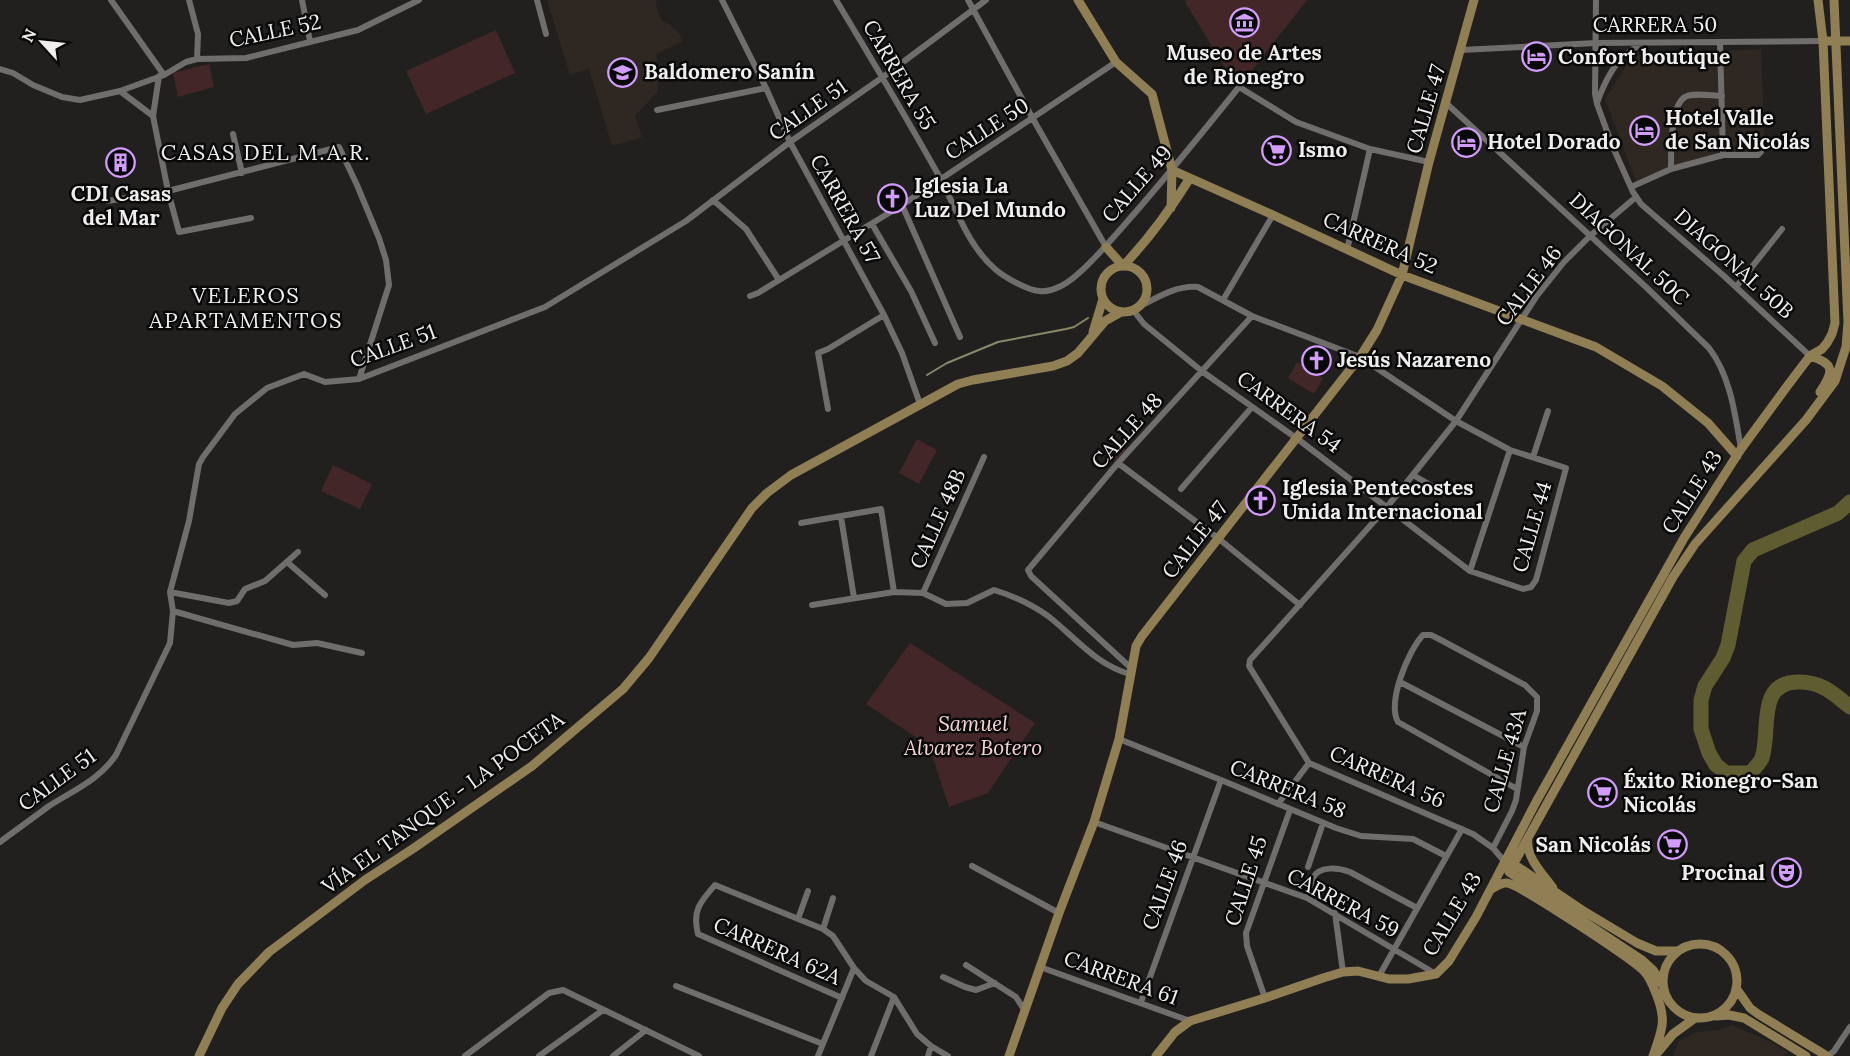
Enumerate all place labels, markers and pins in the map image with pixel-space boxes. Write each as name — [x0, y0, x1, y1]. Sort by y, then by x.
museum icon: Museo de Artes de Rionegro — [1228, 6, 1260, 38]
place label: Museo de Artes de Rionegro — [1166, 39, 1322, 90]
hotel icon: Confort boutique — [1521, 41, 1553, 73]
place label: Confort boutique — [1558, 43, 1730, 70]
school or university icon: Baldomero Sanín — [607, 56, 639, 88]
place label: Baldomero Sanín — [644, 58, 815, 85]
place label: Hotel Valle de San Nicolás — [1665, 104, 1810, 155]
hotel icon: Hotel Valle de San Nicolás — [1628, 114, 1660, 146]
hotel icon: Hotel Dorado — [1450, 126, 1482, 158]
place label: Hotel Dorado — [1487, 128, 1621, 155]
supermarket icon: Ismo — [1261, 134, 1293, 166]
place label: Ismo — [1298, 136, 1347, 163]
building icon: CDI Casas del Mar — [105, 147, 137, 179]
place label: Iglesia La Luz Del Mundo — [914, 172, 1066, 223]
place label: CDI Casas del Mar — [71, 180, 171, 231]
church icon: Iglesia La Luz Del Mundo — [877, 182, 909, 214]
church icon: Jesús Nazareno — [1300, 344, 1332, 376]
place label: Jesús Nazareno — [1337, 346, 1491, 373]
place label: Iglesia Pentecostes Unida Internacional — [1282, 474, 1483, 525]
church icon: Iglesia Pentecostes Unida Internacional — [1245, 484, 1277, 516]
place label: Éxito Rionegro-San Nicolás — [1623, 767, 1818, 818]
supermarket icon: Éxito Rionegro-San Nicolás — [1586, 777, 1618, 809]
supermarket icon: San Nicolás — [1656, 829, 1688, 861]
place label: San Nicolás — [1535, 831, 1651, 858]
theatre icon: Procinal — [1770, 857, 1802, 889]
place label: Procinal — [1681, 859, 1765, 886]

